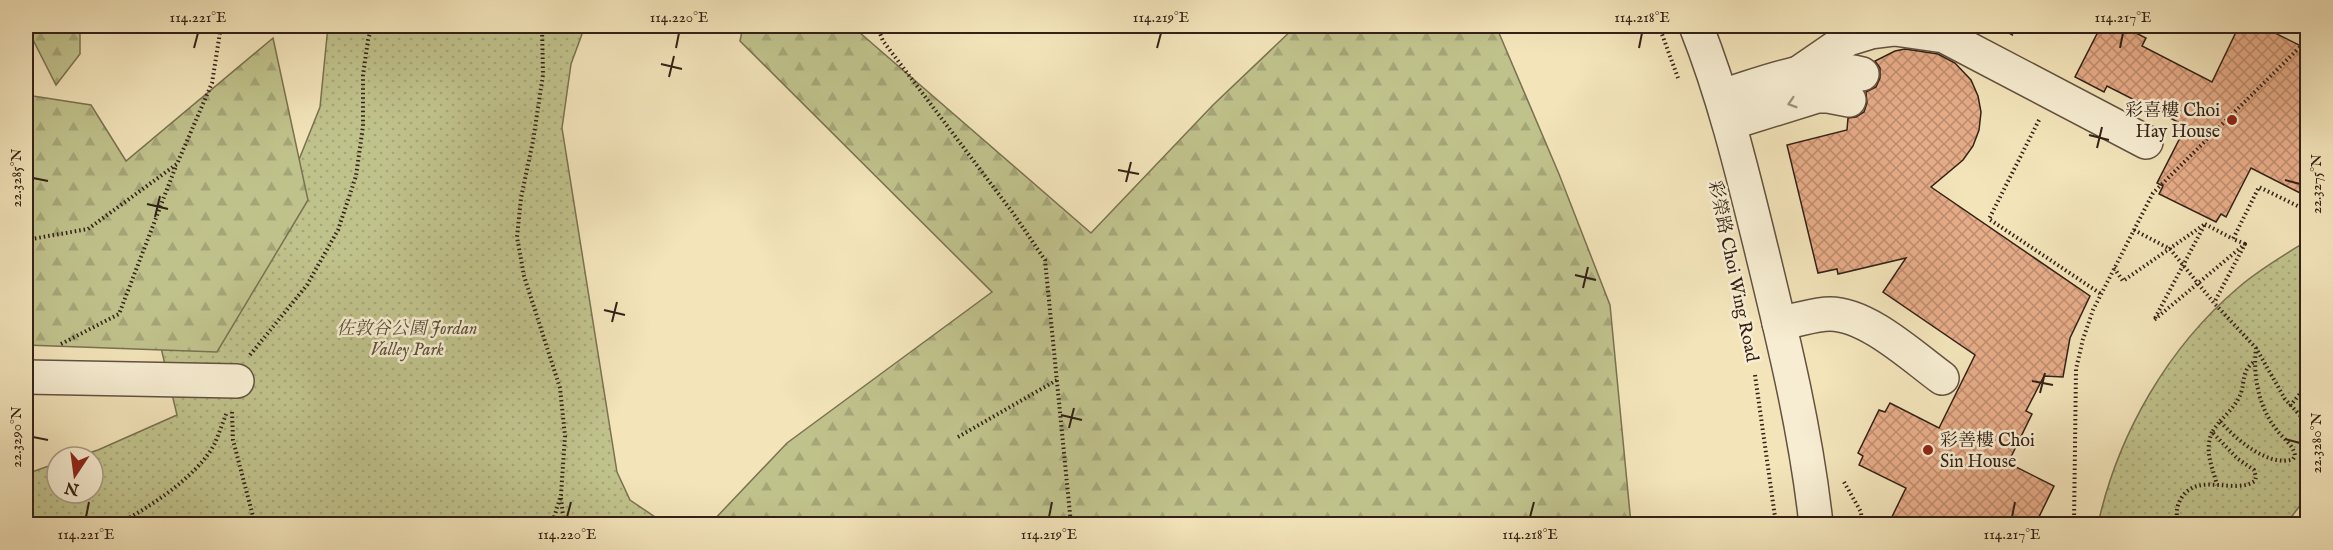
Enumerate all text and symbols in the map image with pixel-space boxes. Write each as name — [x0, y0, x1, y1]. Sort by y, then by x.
text: 114.221°E — [170, 8, 226, 27]
text: 114.220°E — [650, 8, 708, 27]
text: 114.219°E — [1133, 8, 1189, 27]
text: 114.218°E — [1614, 8, 1670, 27]
text: 114.217°E — [2095, 8, 2151, 27]
one-way arrow — [1787, 96, 1798, 108]
place label: 彩喜樓 Choi Hay House — [2125, 100, 2220, 144]
marker: 彩喜樓 Choi Hay House — [2225, 113, 2239, 127]
text: 22.3285°N — [7, 148, 26, 207]
text: 22.3275°N — [2307, 154, 2326, 214]
street label: 彩榮路 Choi Wing Road — [1702, 179, 1763, 364]
park label: 佐敦谷公園 Jordan Valley Park — [337, 318, 477, 362]
text: 22.3290°N — [7, 406, 26, 468]
text: 22.3280°N — [2307, 413, 2326, 473]
place label: 彩善樓 Choi Sin House — [1940, 430, 2035, 474]
marker: 彩善樓 Choi Sin House — [1921, 443, 1935, 457]
north arrow — [45, 445, 105, 505]
text: N — [63, 476, 82, 499]
text: 114.221°E — [58, 525, 114, 544]
text: 114.220°E — [538, 525, 596, 544]
text: 114.219°E — [1021, 525, 1077, 544]
text: 114.218°E — [1502, 525, 1558, 544]
text: 114.217°E — [1984, 525, 2040, 544]

